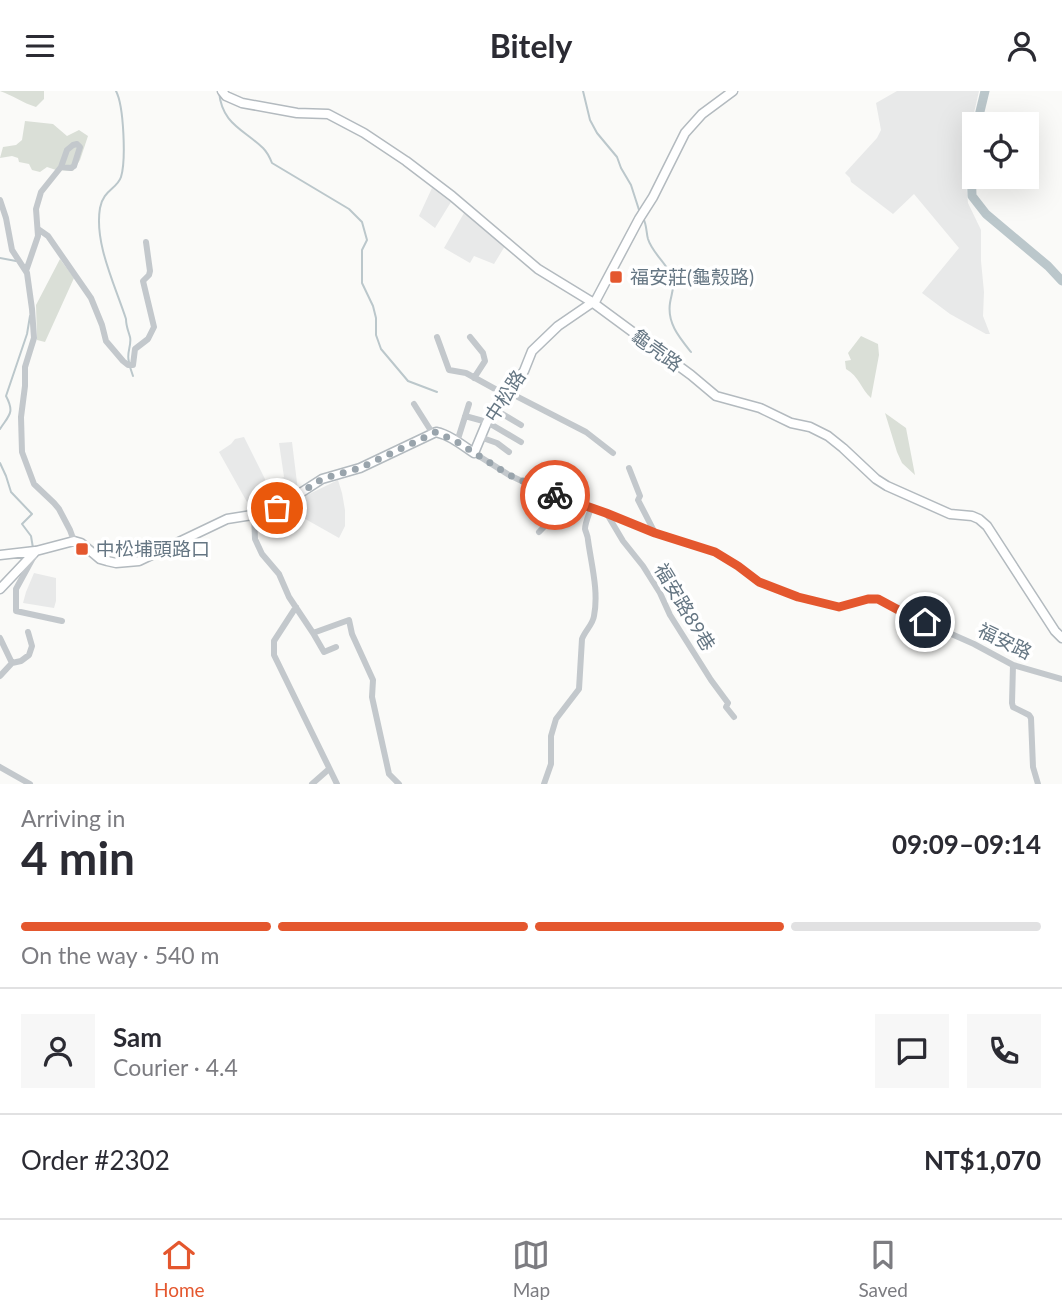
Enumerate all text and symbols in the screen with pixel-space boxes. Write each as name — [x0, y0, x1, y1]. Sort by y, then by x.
text: Bitely — [490, 26, 572, 65]
icon: menu — [21, 27, 59, 65]
icon: person — [1003, 27, 1041, 65]
map controls — [962, 112, 1039, 189]
button: locate — [962, 112, 1039, 189]
place label: 福安莊(龜殼路) — [630, 265, 754, 288]
marker: 福安莊(龜殼路) — [608, 269, 624, 285]
street label: 龜壳路 — [627, 324, 687, 376]
street label: 中松路 — [479, 366, 530, 426]
courier — [520, 460, 590, 530]
icon: bike — [536, 476, 574, 514]
pin — [247, 478, 307, 538]
icon: bag — [258, 489, 296, 527]
place label: 中松埔頭路口 — [96, 537, 210, 560]
marker: 中松埔頭路口 — [74, 541, 90, 557]
street label: 福安路89巷 — [650, 559, 721, 655]
pin — [895, 592, 955, 652]
icon: home — [906, 603, 944, 641]
street label: 福安路 — [975, 618, 1036, 663]
text: Arriving in — [21, 804, 125, 832]
text: 09:09–09:14 — [892, 828, 1041, 860]
text: 4 min — [21, 830, 135, 885]
text: On the way · 540 m — [21, 941, 220, 969]
button: person — [21, 1014, 95, 1088]
button: chat — [875, 1014, 949, 1088]
button: phone — [967, 1014, 1041, 1088]
text: Sam — [113, 1021, 162, 1053]
text: Courier · 4.4 — [113, 1053, 238, 1081]
text: Order #2302 — [21, 1144, 170, 1176]
text: NT$1,070 — [924, 1144, 1041, 1176]
tab: Home — [154, 1236, 205, 1301]
tab: Map — [512, 1236, 550, 1301]
tab: Saved — [858, 1236, 908, 1301]

